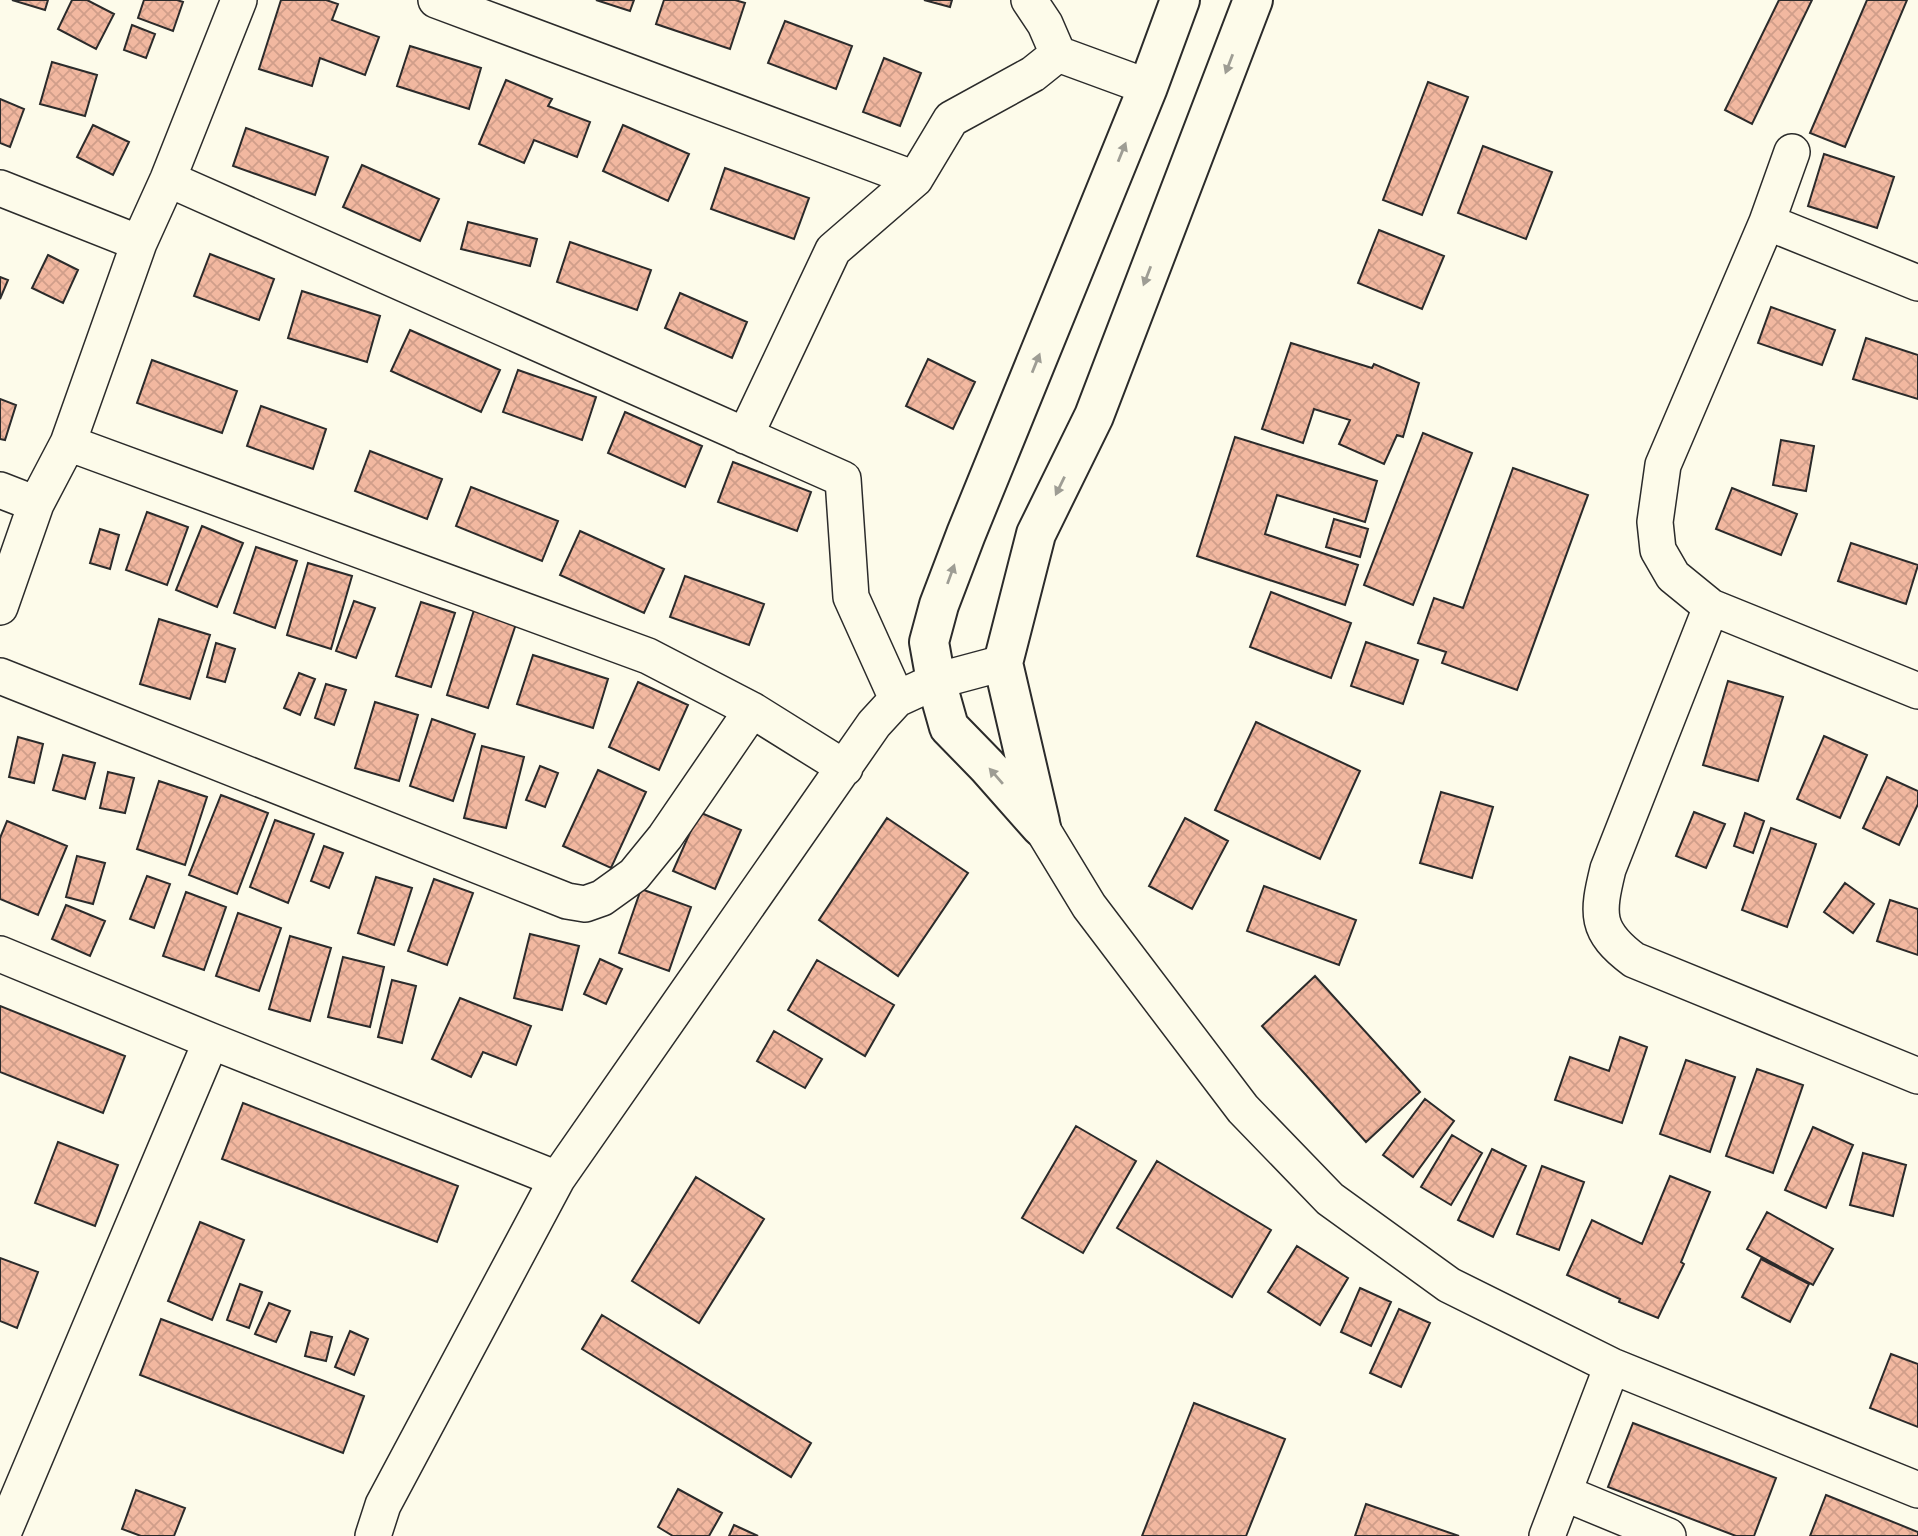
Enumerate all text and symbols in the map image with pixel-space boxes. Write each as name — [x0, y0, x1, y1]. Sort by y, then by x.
one-way arrow — [1223, 53, 1234, 74]
one-way arrow — [1116, 141, 1127, 162]
one-way arrow — [1142, 266, 1153, 287]
one-way arrow — [1030, 352, 1041, 373]
one-way arrow — [1054, 476, 1065, 496]
one-way arrow — [946, 563, 957, 584]
one-way arrow — [988, 767, 1004, 785]

